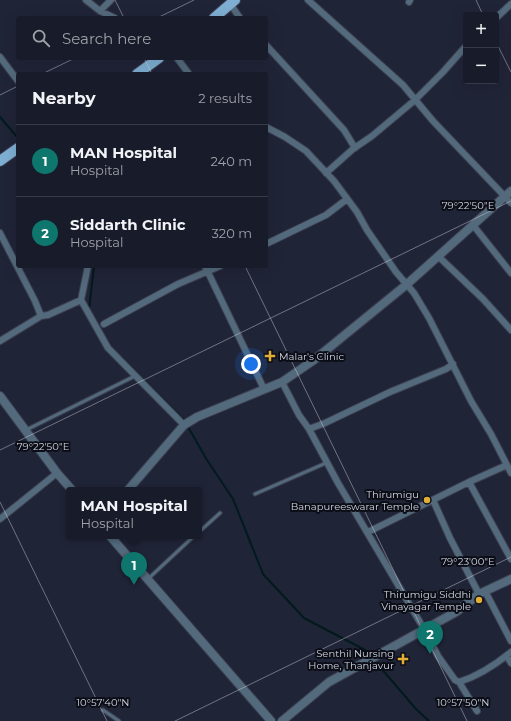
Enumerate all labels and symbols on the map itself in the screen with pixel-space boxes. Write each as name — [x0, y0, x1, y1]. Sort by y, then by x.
text: 79°22'50"E — [442, 199, 495, 212]
marker: Malar's Clinic — [264, 350, 276, 362]
place label: Malar's Clinic — [279, 350, 344, 363]
your location — [241, 354, 261, 374]
text: 79°22'50"E — [17, 440, 70, 453]
place label: Thirumigu Banapureeswarar Temple — [291, 488, 419, 513]
marker: Thirumigu Banapureeswarar Temple — [422, 495, 432, 505]
pin: 1 — [121, 552, 147, 585]
text: 79°23'00"E — [441, 555, 495, 568]
place label: Thirumigu Siddhi Vinayagar Temple — [381, 588, 471, 613]
marker: Thirumigu Siddhi Vinayagar Temple — [474, 595, 484, 605]
pin: 2 — [417, 621, 443, 654]
place label: Senthil Nursing Home, Thanjavur — [308, 647, 394, 672]
marker: Senthil Nursing Home, Thanjavur — [397, 653, 409, 665]
text: 10°57'40"N — [76, 696, 130, 709]
text: 10°57'50"N — [437, 696, 489, 709]

